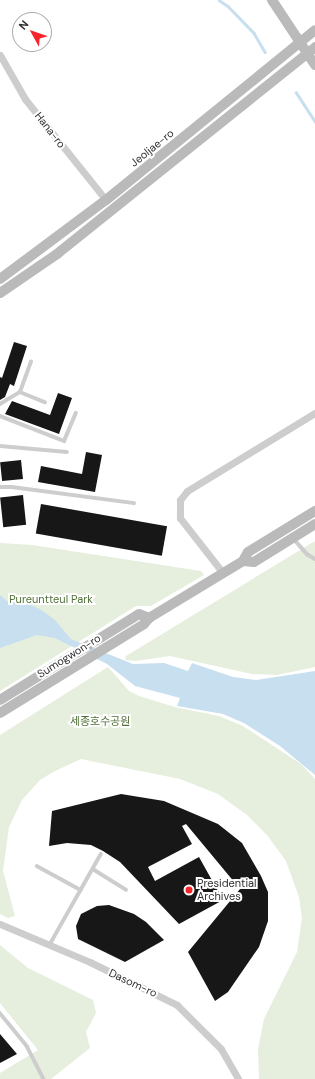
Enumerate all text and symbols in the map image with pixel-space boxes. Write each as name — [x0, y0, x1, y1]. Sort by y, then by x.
north arrow — [12, 12, 52, 52]
text: N — [16, 17, 32, 33]
street label: Hana-ro — [32, 109, 68, 151]
street label: Jeoljae-ro — [128, 127, 176, 169]
park label: Pureuntteul Park — [9, 592, 93, 606]
street label: Sumogwon-ro — [35, 631, 103, 681]
park label: 세종호수공원 — [70, 714, 130, 728]
place label: Presidential Archives — [197, 877, 256, 903]
marker: Presidential Archives — [184, 885, 194, 895]
street label: Dasom-ro — [107, 966, 159, 1000]

